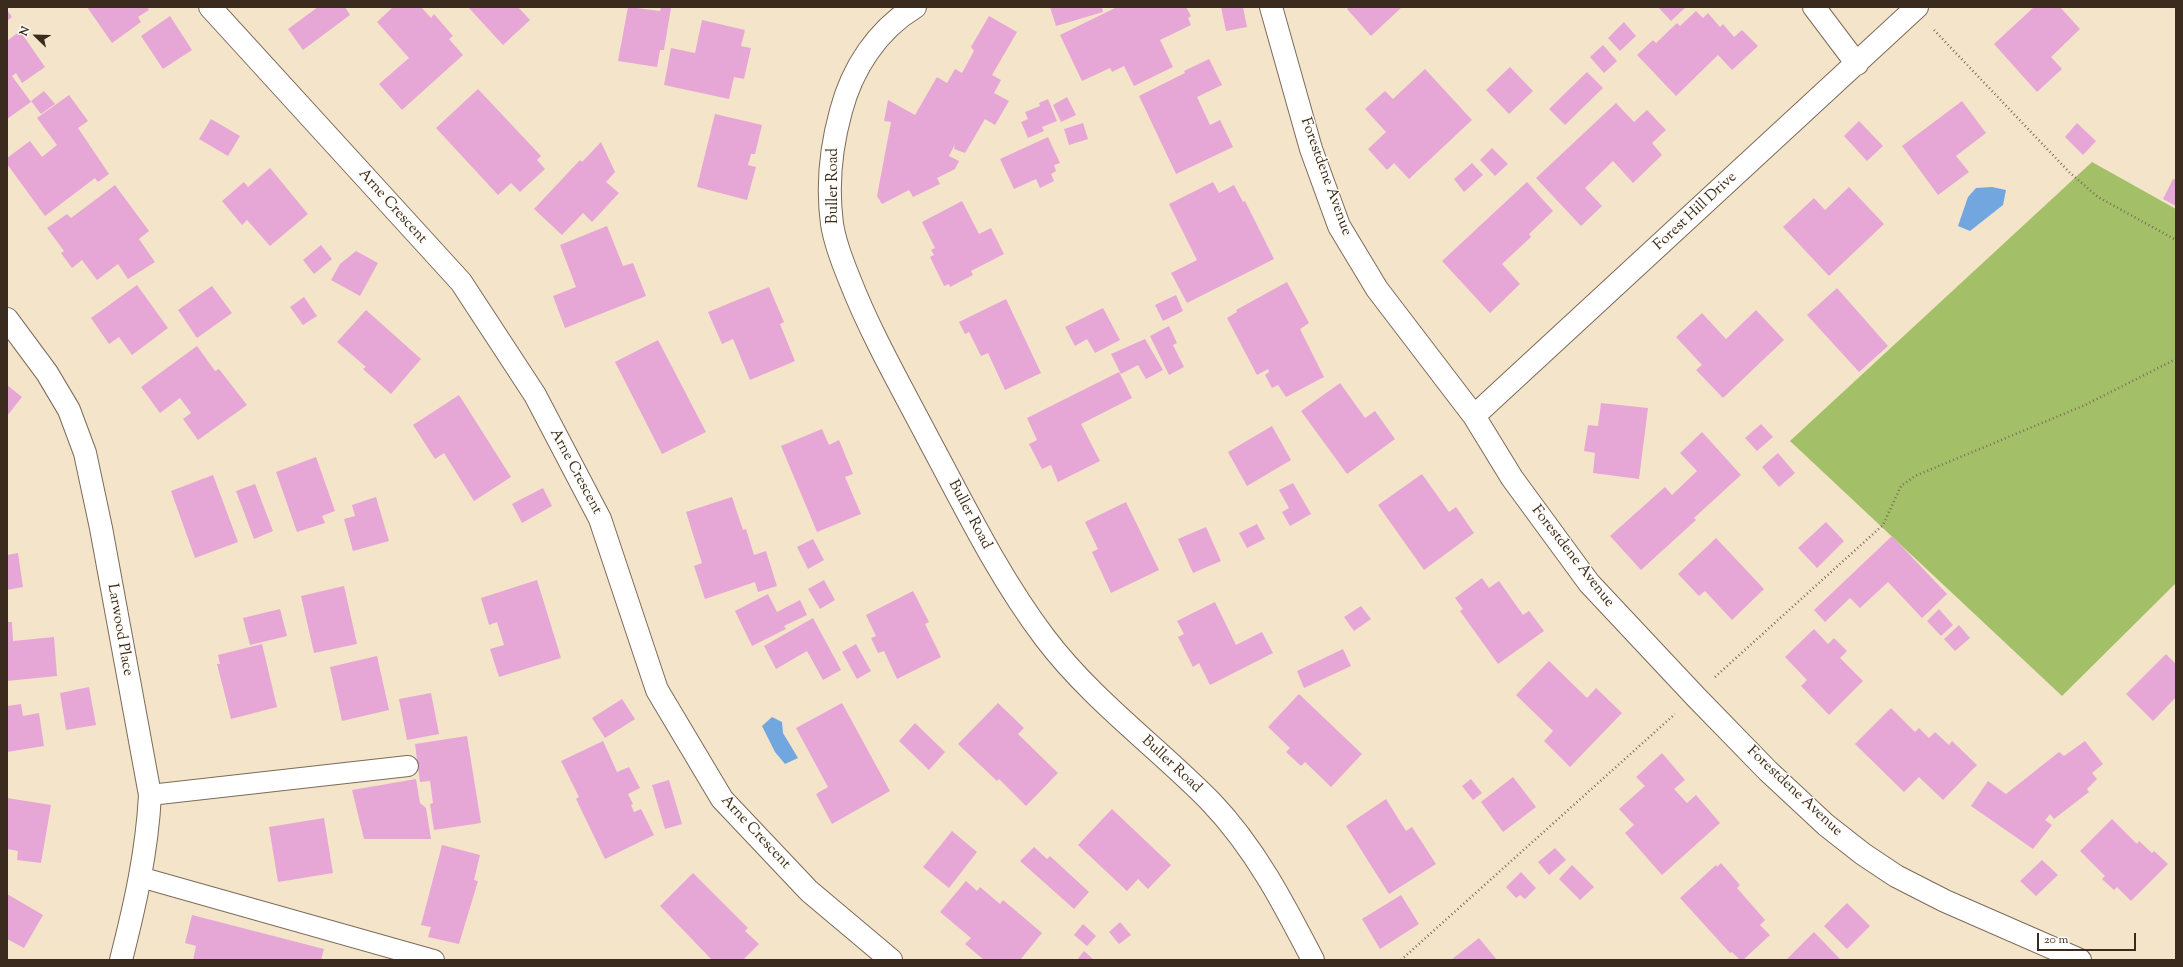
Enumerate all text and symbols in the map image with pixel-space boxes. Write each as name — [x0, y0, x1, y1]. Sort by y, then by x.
north arrow — [16, 16, 56, 56]
text: N — [16, 24, 34, 38]
street label: Forestdene Avenue — [1295, 116, 1355, 238]
street label: Buller Road — [825, 148, 843, 224]
street label: Arne Crescent — [354, 166, 430, 248]
street label: Forest Hill Drive — [1651, 169, 1741, 255]
street label: Arne Crescent — [545, 426, 605, 518]
street label: Buller Road — [943, 477, 995, 553]
street label: Forestdene Avenue — [1527, 502, 1617, 612]
street label: Larwood Place — [102, 582, 136, 678]
street label: Buller Road — [1137, 733, 1205, 797]
street label: Forestdene Avenue — [1742, 743, 1846, 841]
street label: Arne Crescent — [716, 792, 794, 874]
scale bar — [2039, 925, 2138, 951]
text: 20 m — [2044, 931, 2068, 949]

